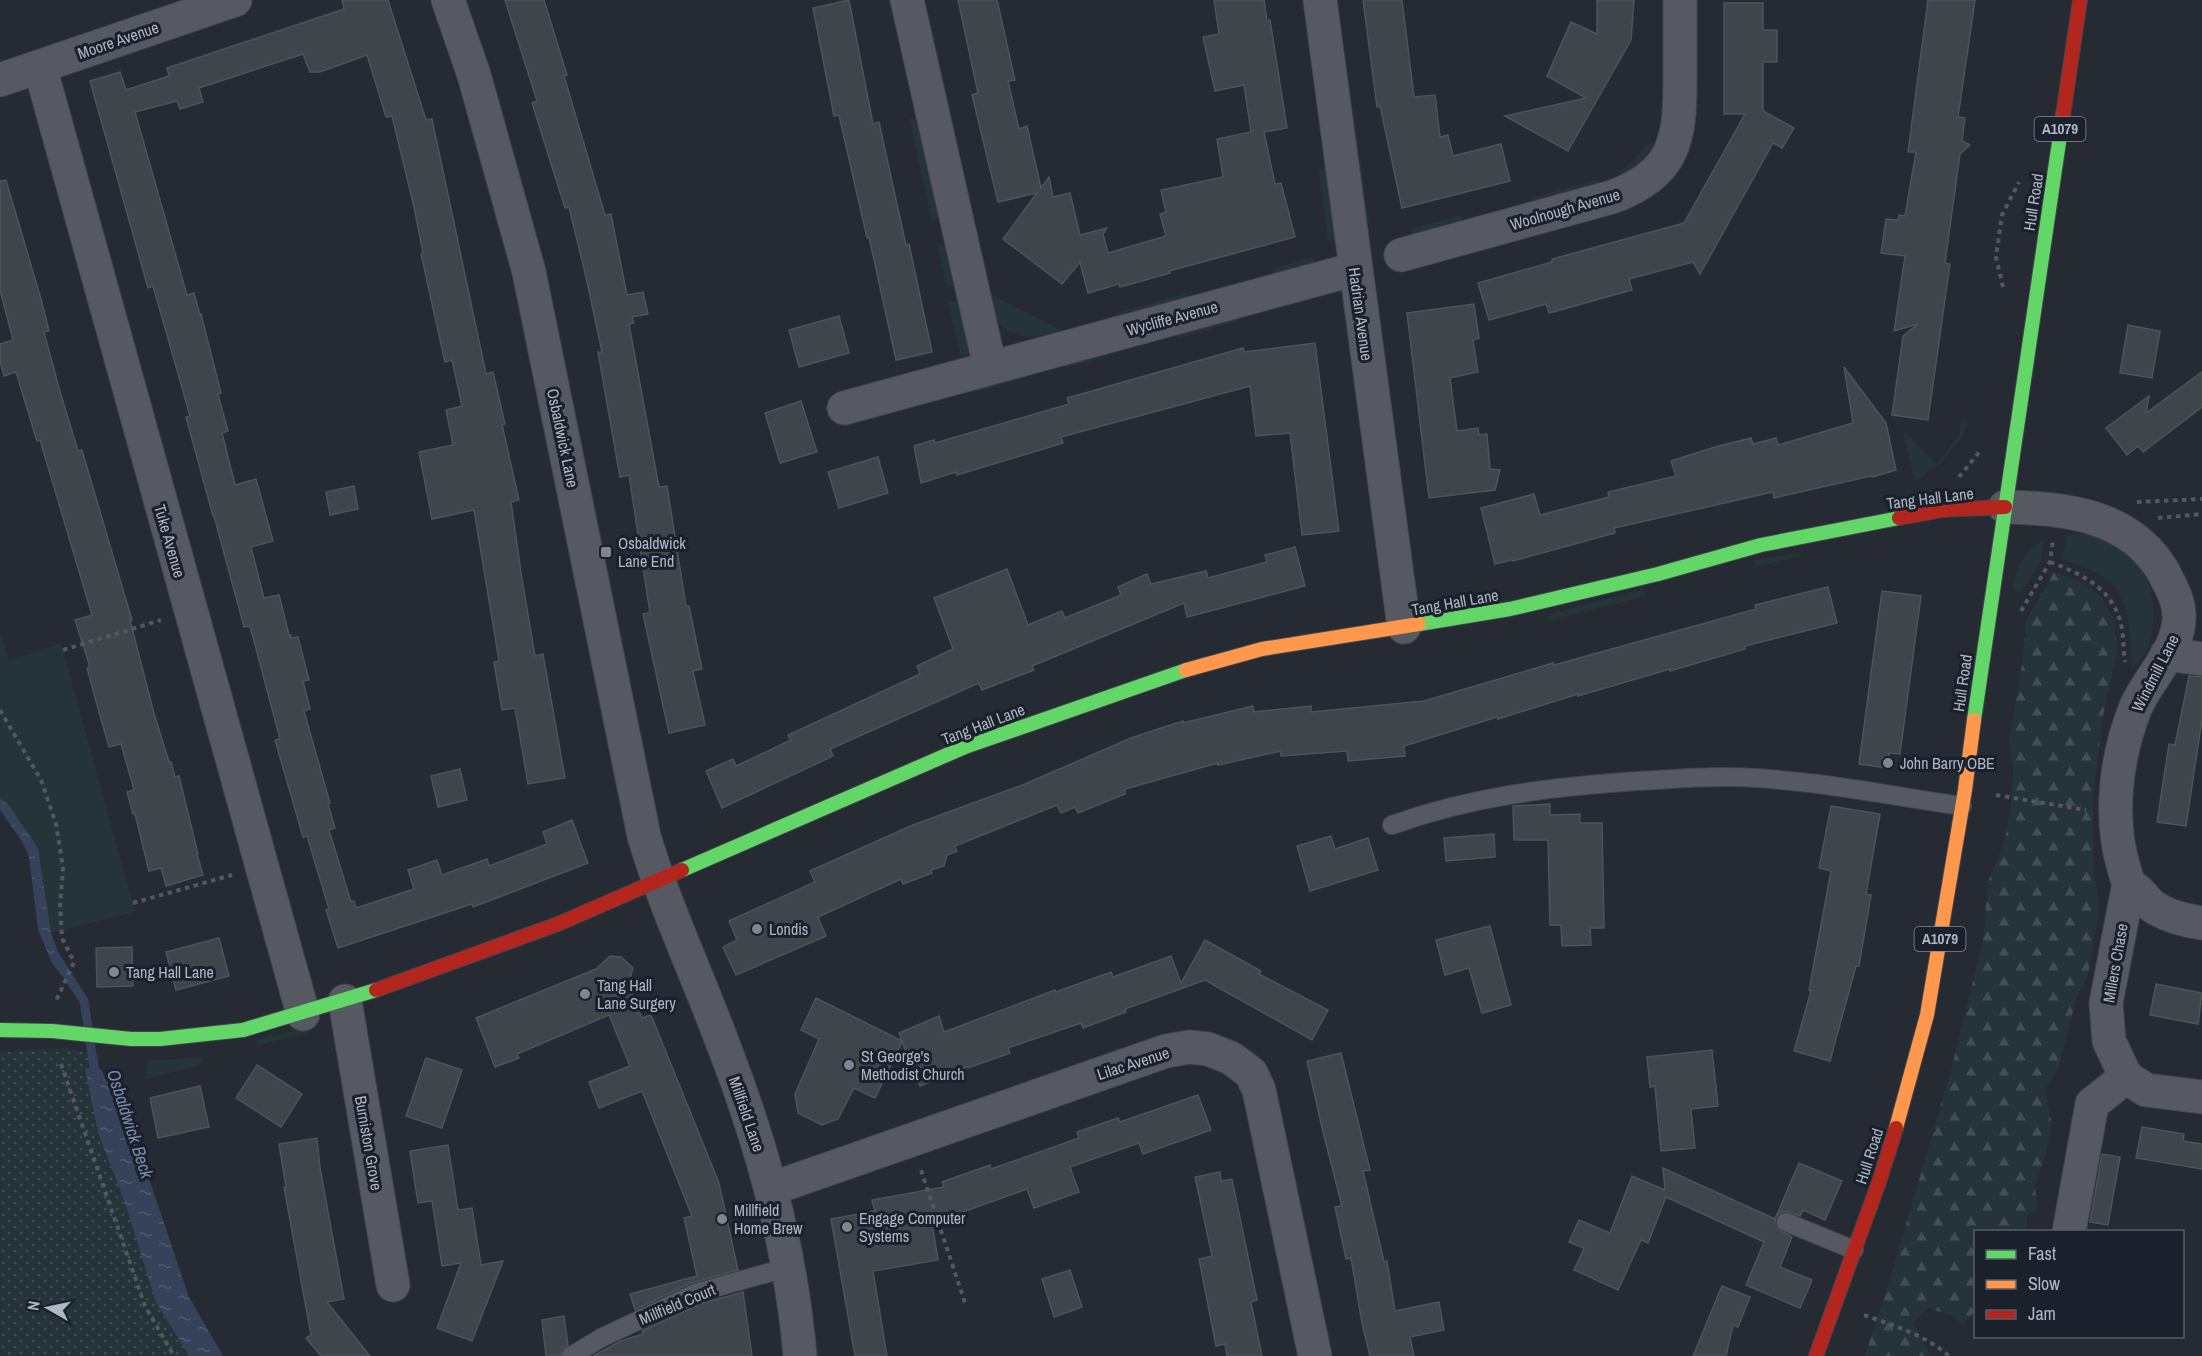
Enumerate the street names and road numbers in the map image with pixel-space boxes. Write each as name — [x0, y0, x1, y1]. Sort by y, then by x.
street label: Moore Avenue — [75, 16, 161, 64]
road number: A1079 — [2034, 117, 2086, 141]
street label: Hull Road — [2018, 172, 2048, 232]
street label: Woolnough Avenue — [1507, 183, 1623, 235]
street label: Hadrian Avenue — [1344, 266, 1378, 362]
street label: Wycliffe Avenue — [1124, 295, 1220, 341]
street label: Osbaldwick Lane — [542, 386, 584, 490]
street label: Tang Hall Lane — [1885, 482, 1975, 514]
street label: Tuke Avenue — [149, 502, 191, 580]
street label: Tang Hall Lane — [1410, 584, 1500, 620]
street label: Windmill Lane — [2126, 631, 2184, 715]
street label: Hull Road — [1947, 653, 1977, 713]
street label: Tang Hall Lane — [938, 698, 1028, 750]
street label: Millers Chase — [2097, 922, 2133, 1004]
road number: A1079 — [1914, 927, 1966, 951]
street label: Lilac Avenue — [1094, 1041, 1172, 1085]
street label: Millfield Lane — [724, 1074, 770, 1154]
street label: Burniston Grove — [350, 1094, 388, 1192]
street label: Hull Road — [1850, 1125, 1888, 1187]
street label: Millfield Court — [635, 1278, 719, 1330]

